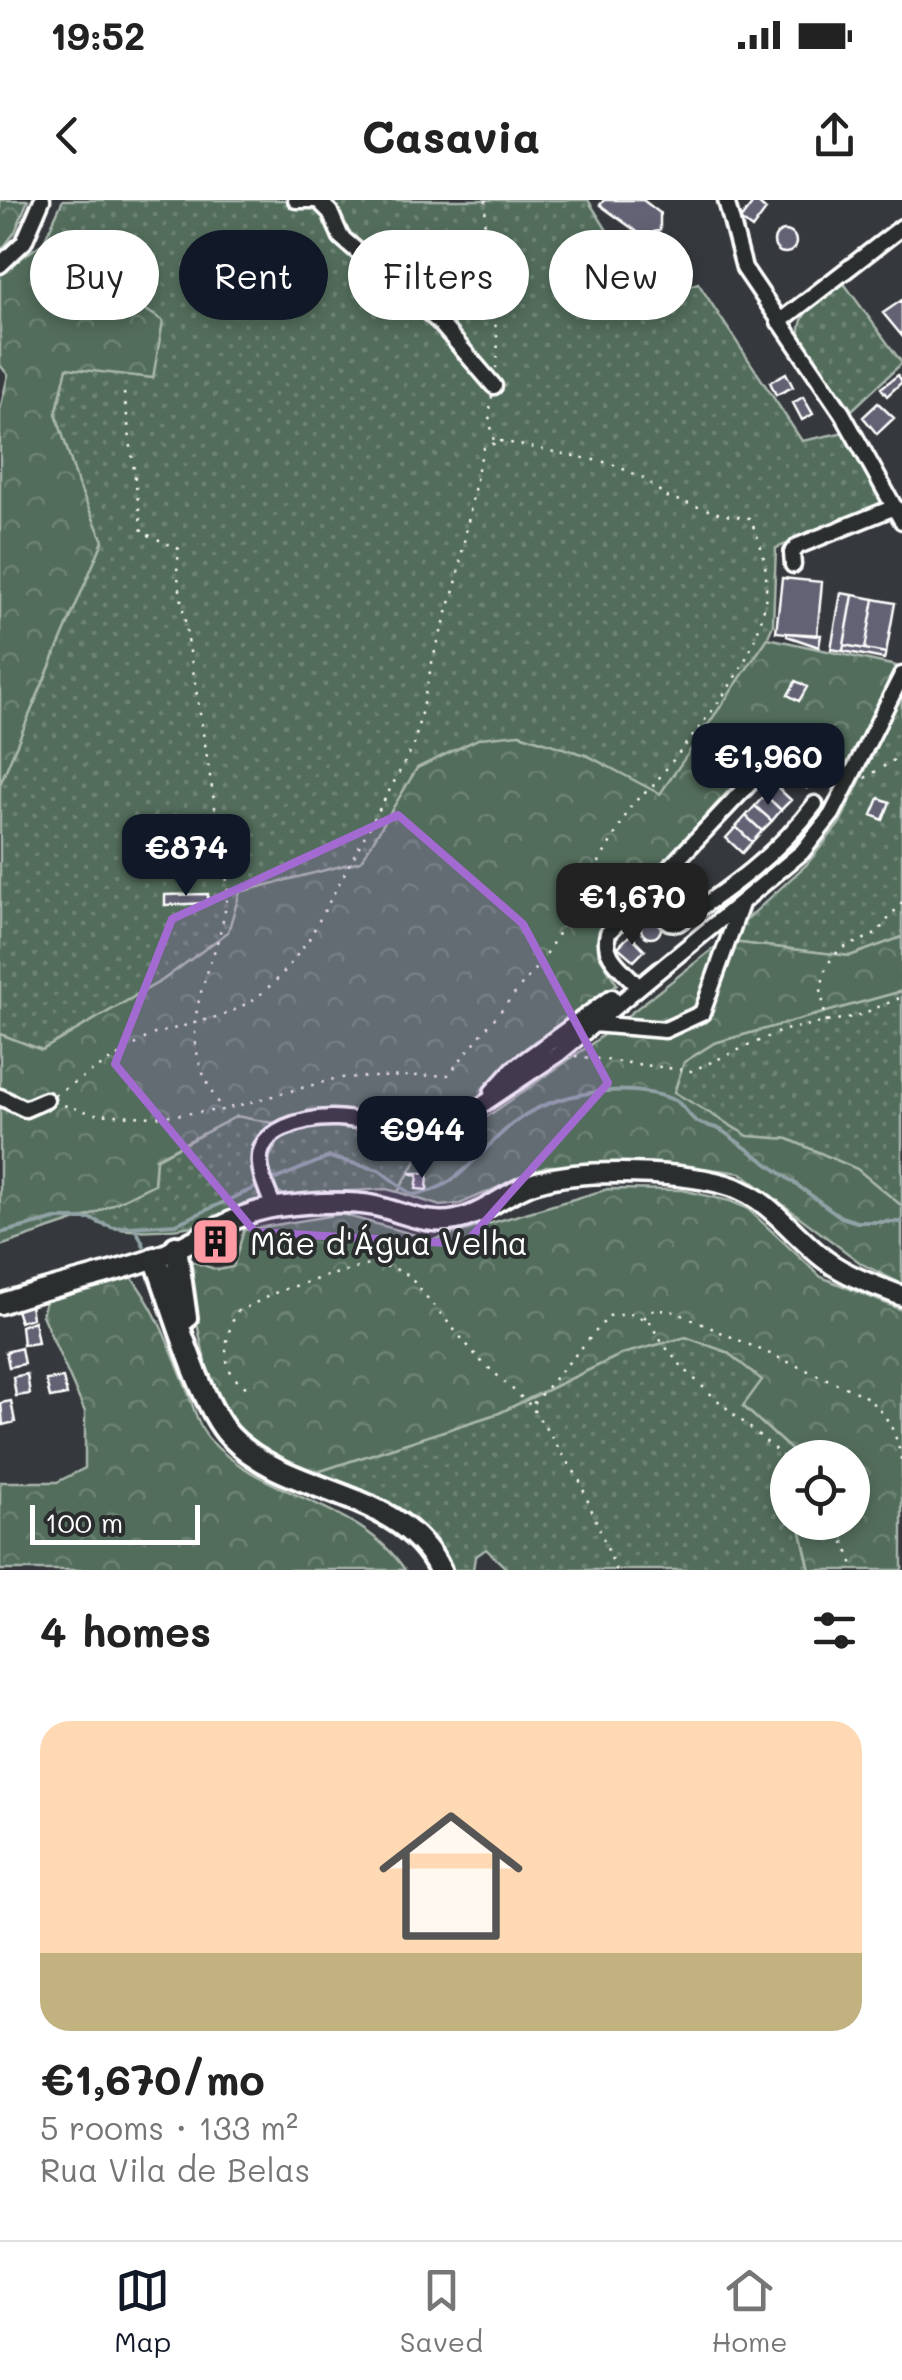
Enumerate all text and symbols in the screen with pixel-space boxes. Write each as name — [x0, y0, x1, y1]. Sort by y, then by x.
text: 19:52 — [50, 10, 145, 60]
text: Casavia — [362, 106, 540, 164]
icon: back — [40, 108, 95, 163]
icon: share — [807, 108, 862, 163]
chip: Buy — [30, 230, 159, 320]
chip: Rent — [179, 230, 328, 320]
chip: Filters — [348, 230, 529, 320]
chip: New — [549, 230, 693, 320]
pin: €1,960 — [687, 723, 849, 808]
text: €1,960 — [713, 734, 823, 776]
pin: €874 — [127, 814, 245, 899]
text: €874 — [144, 825, 228, 867]
pin: €1,670 — [551, 863, 713, 948]
text: €1,670 — [578, 874, 686, 916]
pin: €944 — [363, 1096, 481, 1181]
text: €944 — [379, 1107, 465, 1149]
building icon: Mãe d'Água Velha — [189, 1216, 241, 1268]
place label: Mãe d'Água Velha — [250, 1221, 528, 1263]
map controls — [770, 1440, 870, 1540]
button: locate — [770, 1440, 870, 1540]
scale bar — [30, 1500, 200, 1544]
text: 100 m — [45, 1504, 123, 1540]
text: 4 homes — [40, 1603, 211, 1658]
icon: filters — [807, 1603, 862, 1658]
icon: home — [361, 1786, 541, 1966]
text: €1,670/mo — [40, 2051, 265, 2106]
text: 5 rooms · 133 m² — [40, 2106, 298, 2148]
text: Rua Vila de Belas — [40, 2148, 310, 2190]
tab: Map — [114, 2263, 171, 2359]
tab: Saved — [400, 2263, 483, 2359]
tab: Home — [711, 2263, 788, 2359]

